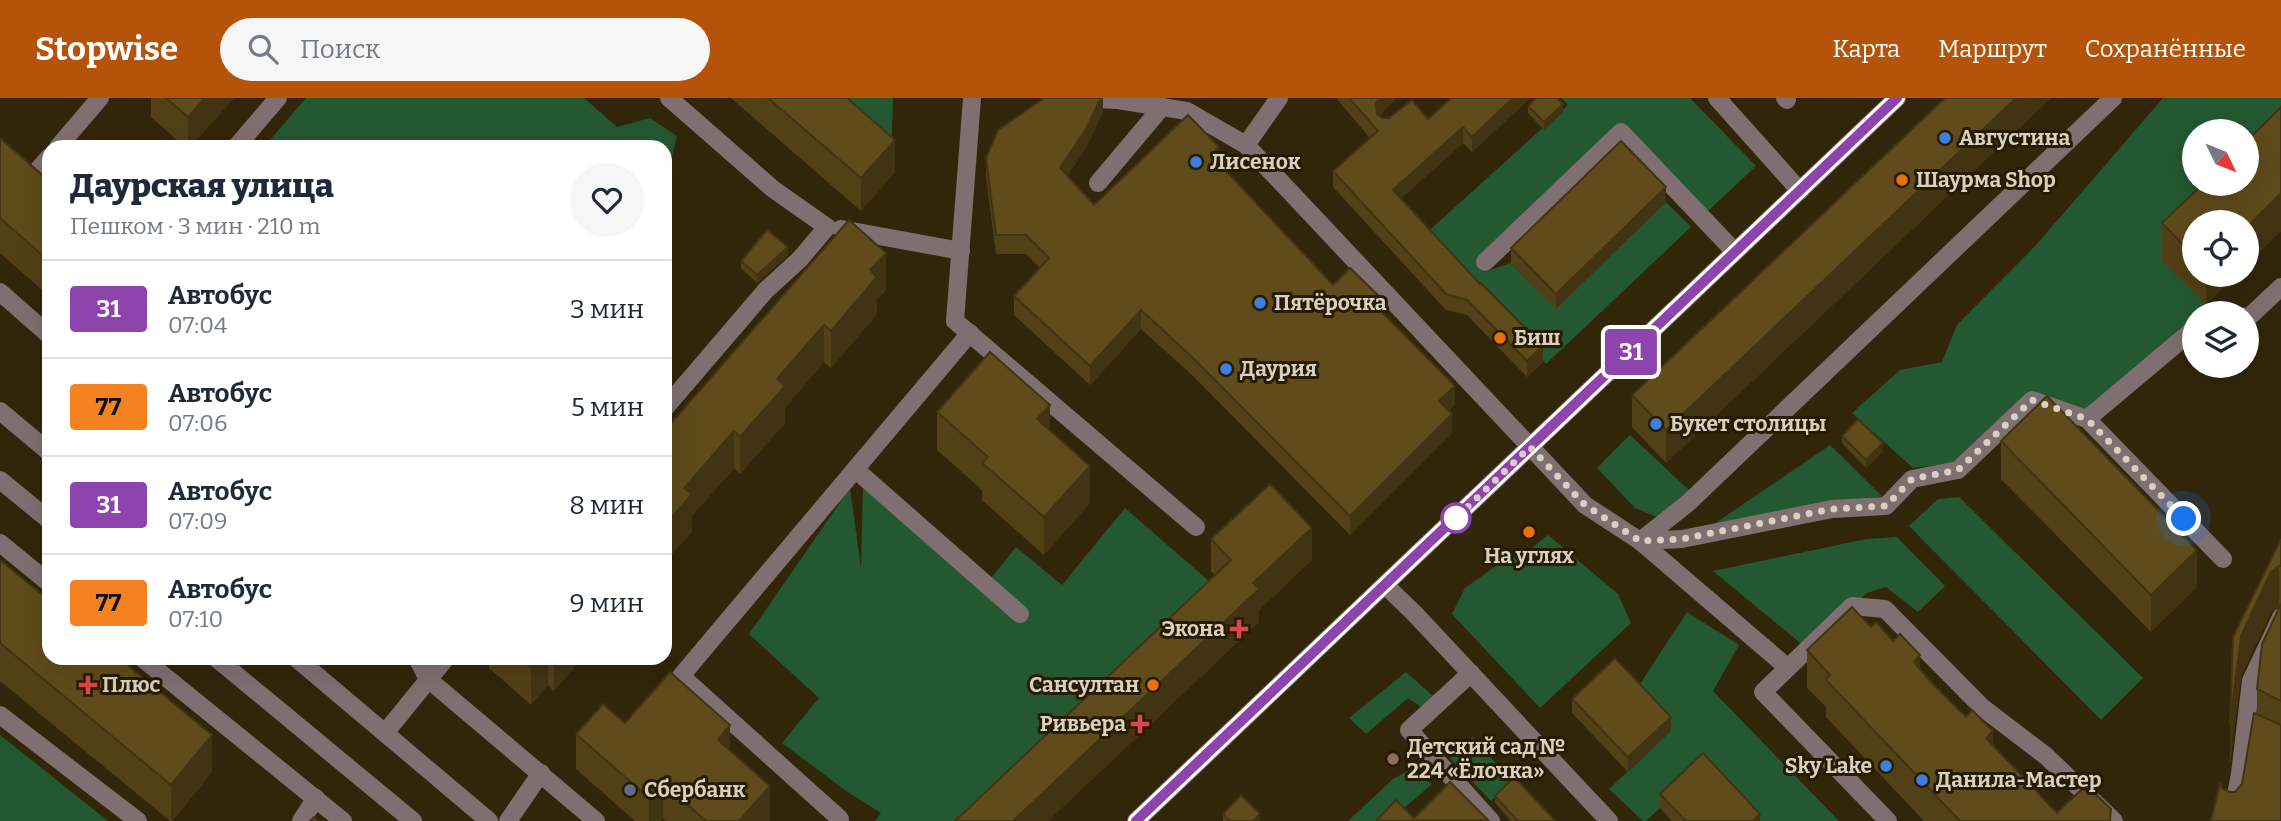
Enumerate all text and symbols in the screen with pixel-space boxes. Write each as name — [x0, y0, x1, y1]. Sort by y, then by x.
search box — [220, 18, 710, 81]
text: Stopwise — [35, 29, 178, 69]
icon: search — [244, 30, 282, 68]
text: Поиск — [300, 34, 380, 65]
text: Карта — [1832, 35, 1900, 63]
text: Маршрут — [1938, 35, 2047, 63]
text: Сохранённые — [2085, 35, 2246, 63]
north arrow — [2182, 119, 2259, 196]
map controls — [2182, 119, 2259, 378]
place label: Августина — [1959, 125, 2071, 151]
marker: Августина — [1937, 130, 1953, 146]
place label: Лисенок — [1210, 149, 1301, 175]
marker: Лисенок — [1188, 154, 1204, 170]
button: heart — [570, 163, 644, 237]
text: Даурская улица — [70, 166, 334, 206]
place label: Шаурма Shop — [1916, 167, 2056, 193]
marker: Шаурма Shop — [1894, 172, 1910, 188]
button: locate — [2182, 210, 2259, 287]
text: Пешком · 3 мин · 210 m — [70, 212, 320, 240]
text: Автобус — [168, 280, 272, 311]
place label: Пятёрочка — [1274, 290, 1387, 316]
text: 3 мин — [570, 294, 644, 325]
text: 31 — [96, 295, 121, 323]
marker: Пятёрочка — [1252, 295, 1268, 311]
button: layers — [2182, 301, 2259, 378]
text: 07:04 — [168, 311, 227, 339]
place label: Биш — [1514, 325, 1561, 351]
line badge: 31 — [1600, 329, 1662, 375]
marker: Биш — [1492, 330, 1508, 346]
text: 31 — [1619, 338, 1643, 366]
place label: Даурия — [1240, 356, 1317, 382]
marker: Даурия — [1218, 361, 1234, 377]
text: Автобус — [168, 378, 272, 409]
text: 5 мин — [571, 392, 644, 423]
text: 77 — [96, 393, 121, 421]
text: 07:06 — [168, 409, 227, 437]
place label: Букет столицы — [1670, 411, 1827, 437]
marker: Букет столицы — [1648, 416, 1664, 432]
text: Автобус — [168, 476, 272, 507]
text: 8 мин — [569, 490, 644, 521]
text: 31 — [96, 491, 121, 519]
your location — [2166, 501, 2201, 536]
unlabelled marker — [1441, 503, 1471, 533]
text: 07:09 — [168, 507, 227, 535]
marker: На углях — [1521, 524, 1537, 540]
place label: На углях — [1484, 543, 1574, 569]
text: Автобус — [168, 574, 272, 605]
text: 9 мин — [570, 588, 644, 619]
text: 77 — [96, 589, 121, 617]
text: 07:10 — [168, 605, 223, 633]
place label: Экона — [1161, 616, 1225, 642]
marker: Экона — [1231, 621, 1247, 637]
place label: Плюс — [102, 672, 161, 698]
place label: Сансултан — [1029, 672, 1139, 698]
marker: Плюс — [80, 677, 96, 693]
marker: Сансултан — [1145, 677, 1161, 693]
place label: Ривьера — [1040, 711, 1126, 737]
marker: Ривьера — [1132, 716, 1148, 732]
place label: Детский сад № 224 «Ёлочка» — [1407, 734, 1566, 784]
marker: Детский сад № 224 «Ёлочка» — [1385, 751, 1401, 767]
place label: Sky Lake — [1785, 753, 1872, 779]
marker: Sky Lake — [1878, 758, 1894, 774]
place label: Данила-Мастер — [1936, 767, 2102, 793]
marker: Данила-Мастер — [1914, 772, 1930, 788]
place label: Сбербанк — [644, 777, 745, 803]
marker: Сбербанк — [622, 782, 638, 798]

